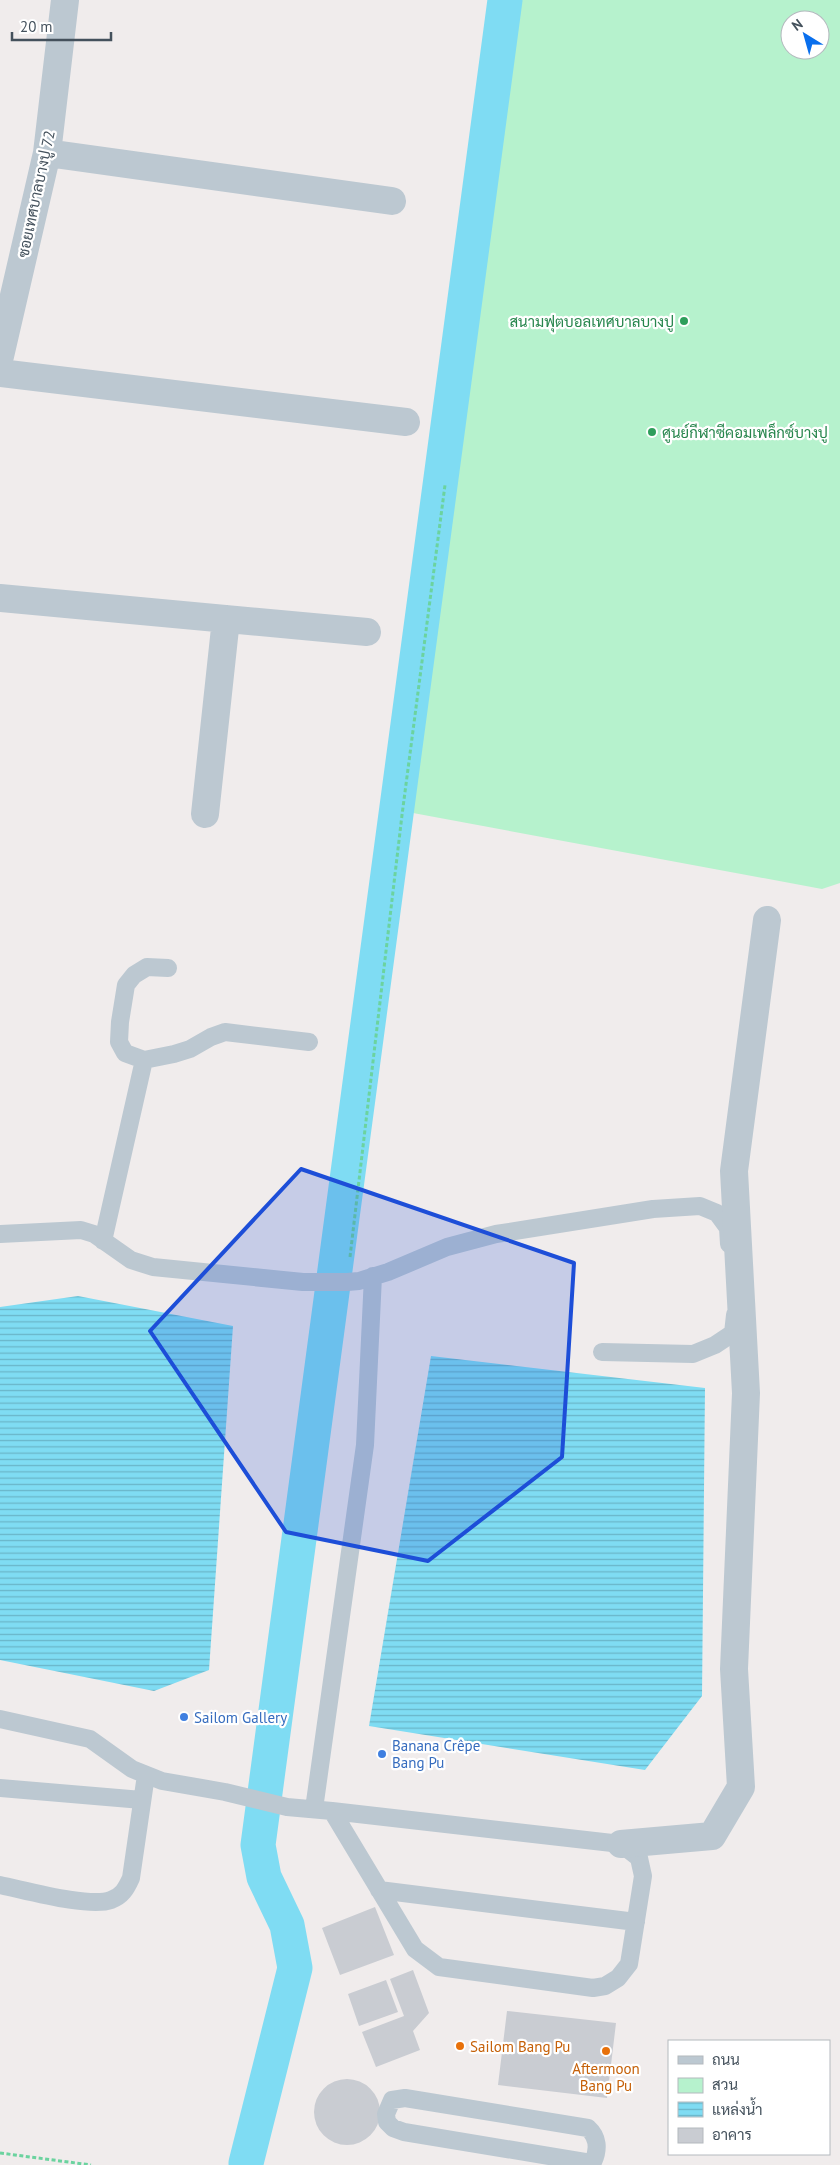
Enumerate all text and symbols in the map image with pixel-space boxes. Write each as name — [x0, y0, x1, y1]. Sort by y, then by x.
scale bar — [12, 10, 111, 42]
north arrow — [780, 10, 830, 60]
text: N — [788, 15, 806, 35]
text: 20 m — [20, 17, 53, 36]
street label: ซอยเทศบาลบางปู 72 — [13, 129, 60, 260]
place label: สนามฟุตบอลเทศบาลบางปู — [509, 312, 674, 333]
marker: สนามฟุตบอลเทศบาลบางปู — [678, 315, 690, 327]
place label: ศูนย์กีฬาซีคอมเพล็กซ์บางปู — [662, 422, 828, 443]
marker: ศูนย์กีฬาซีคอมเพล็กซ์บางปู — [646, 426, 658, 438]
place label: Sailom Gallery — [194, 1708, 287, 1727]
marker: Sailom Gallery — [178, 1711, 190, 1723]
place label: Banana Crêpe Bang Pu — [392, 1736, 480, 1772]
marker: Banana Crêpe Bang Pu — [376, 1748, 388, 1760]
place label: Sailom Bang Pu — [470, 2037, 570, 2056]
marker: Sailom Bang Pu — [454, 2040, 466, 2052]
legend — [668, 2040, 830, 2155]
marker: Aftermoon Bang Pu — [600, 2045, 612, 2057]
text: ถนน — [712, 2050, 740, 2069]
place label: Aftermoon Bang Pu — [572, 2059, 640, 2095]
text: สวน — [712, 2075, 738, 2094]
text: แหล่งน้ำ — [712, 2097, 763, 2119]
text: อาคาร — [712, 2125, 752, 2144]

